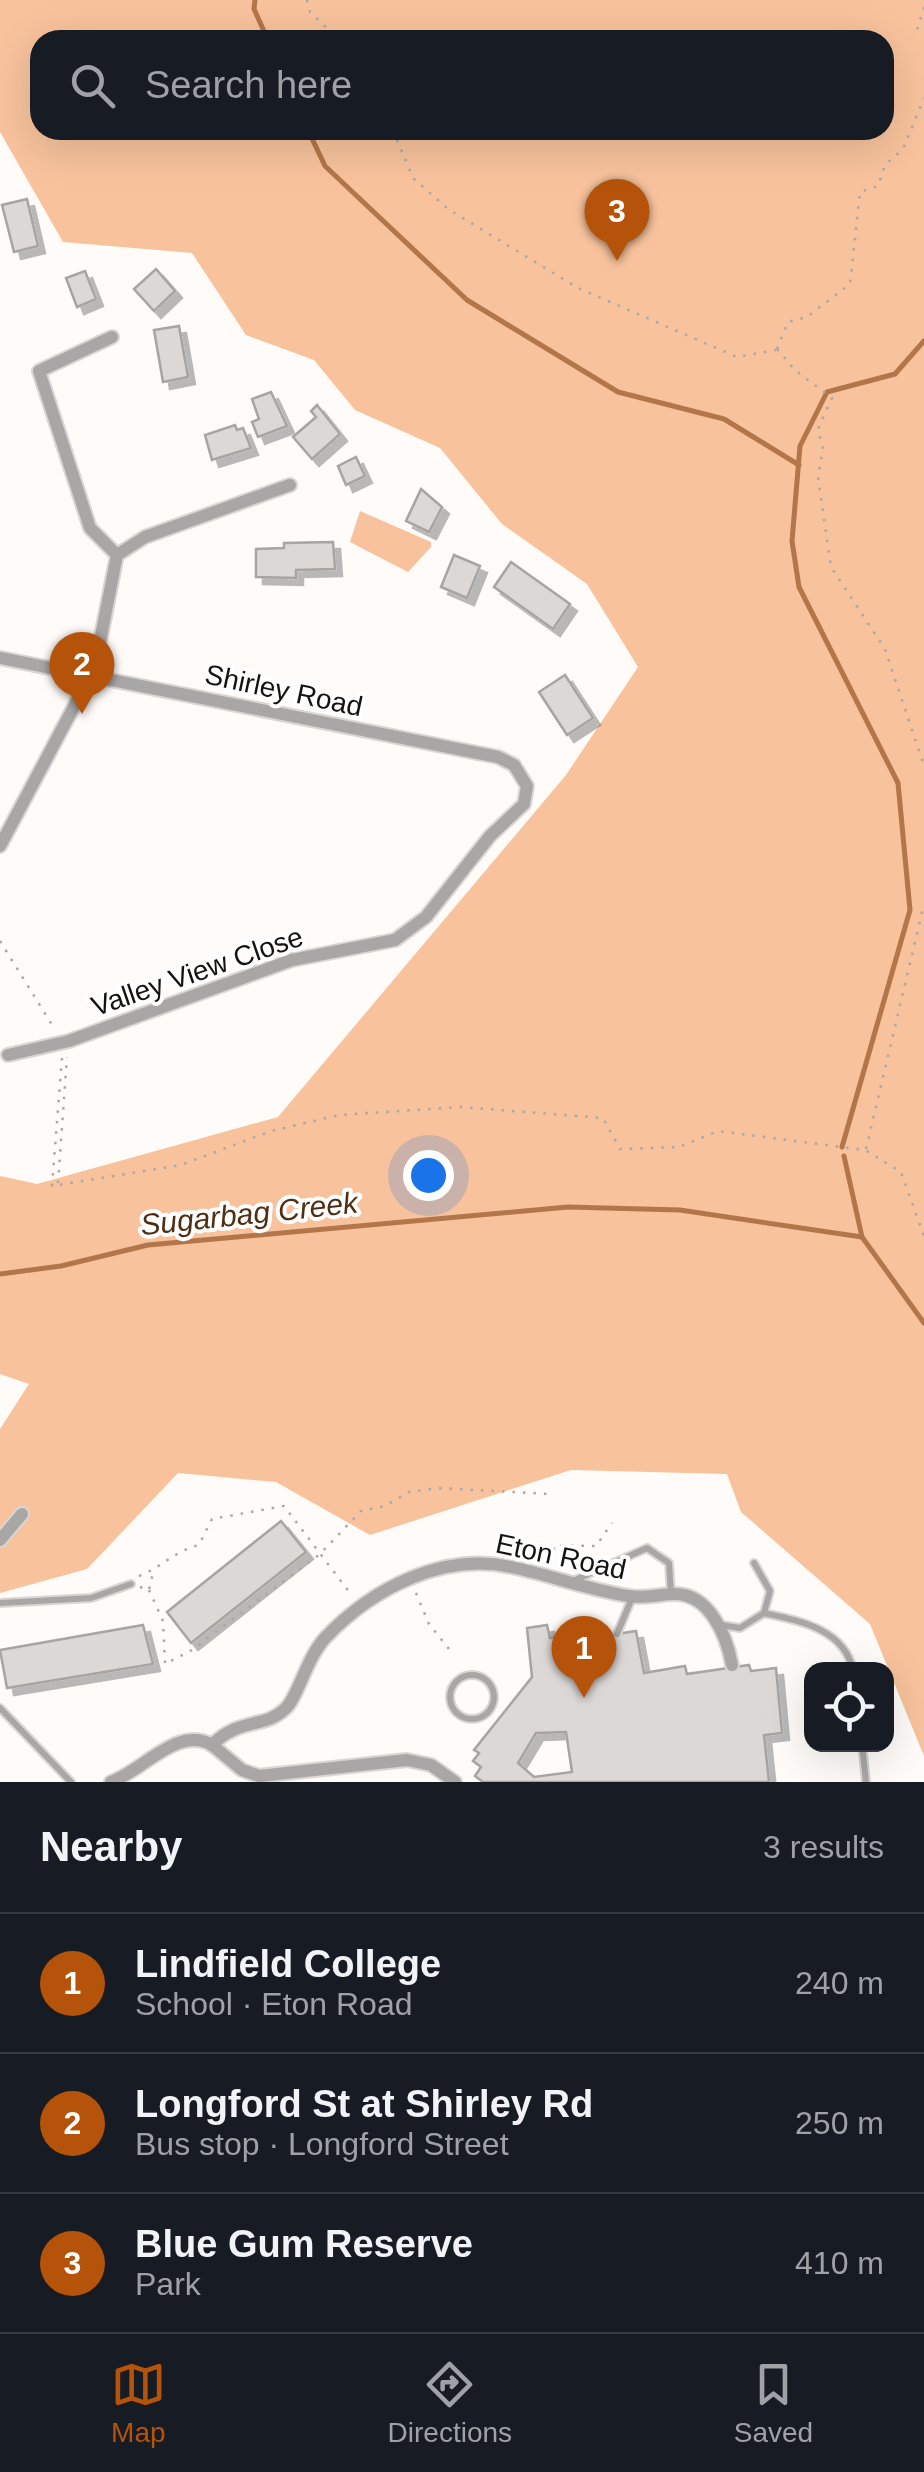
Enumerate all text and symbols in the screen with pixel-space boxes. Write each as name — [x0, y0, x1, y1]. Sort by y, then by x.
search box — [30, 30, 894, 140]
icon: search — [65, 58, 120, 113]
text: Search here — [145, 64, 352, 106]
pin: 3 — [584, 178, 650, 261]
pin: 2 — [49, 632, 114, 714]
street label: Shirley Road — [202, 659, 366, 722]
street label: Valley View Close — [87, 921, 307, 1022]
your location — [403, 1150, 454, 1201]
water label: Sugarbag Creek — [139, 1185, 361, 1241]
street label: Eton Road — [493, 1528, 629, 1585]
pin: 1 — [552, 1616, 616, 1698]
map controls — [804, 1662, 894, 1752]
button: locate — [804, 1662, 894, 1752]
text: Nearby — [40, 1823, 182, 1870]
text: 3 results — [763, 1829, 884, 1865]
text: Lindfield College — [135, 1943, 441, 1985]
text: 1 — [64, 1965, 81, 2001]
text: 240 m — [795, 1965, 884, 2001]
text: School · Eton Road — [135, 1986, 413, 2022]
text: Longford St at Shirley Rd — [135, 2083, 593, 2125]
text: 2 — [64, 2105, 81, 2141]
text: 250 m — [795, 2105, 884, 2141]
text: Bus stop · Longford Street — [135, 2126, 509, 2162]
text: Blue Gum Reserve — [135, 2223, 473, 2265]
text: 3 — [64, 2245, 81, 2281]
text: 410 m — [795, 2245, 884, 2281]
text: Park — [135, 2266, 201, 2302]
tab: Map — [111, 2357, 166, 2449]
tab: Directions — [388, 2357, 512, 2449]
tab: Saved — [734, 2357, 813, 2449]

